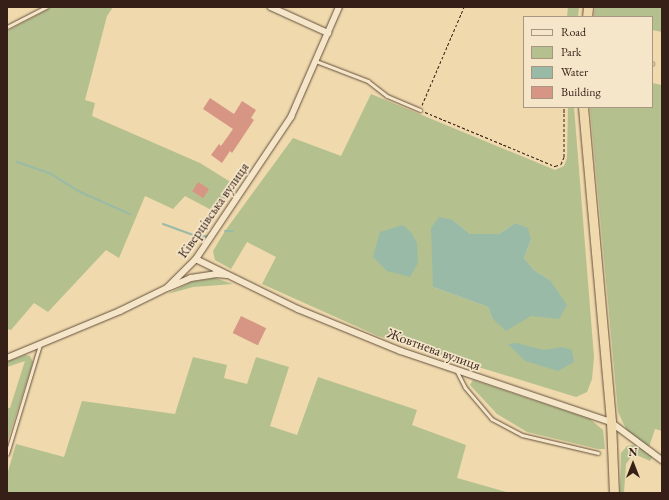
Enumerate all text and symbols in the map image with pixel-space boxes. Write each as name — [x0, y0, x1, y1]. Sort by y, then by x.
legend — [523, 16, 653, 108]
text: Road — [561, 24, 586, 40]
text: Park — [561, 44, 581, 60]
text: Water — [561, 64, 588, 80]
text: Building — [561, 84, 601, 100]
street label: Ківерцівська вулиця — [174, 159, 252, 261]
street label: Жовтнева вулиця — [385, 324, 483, 374]
north arrow — [613, 444, 653, 484]
text: N — [629, 445, 637, 459]

